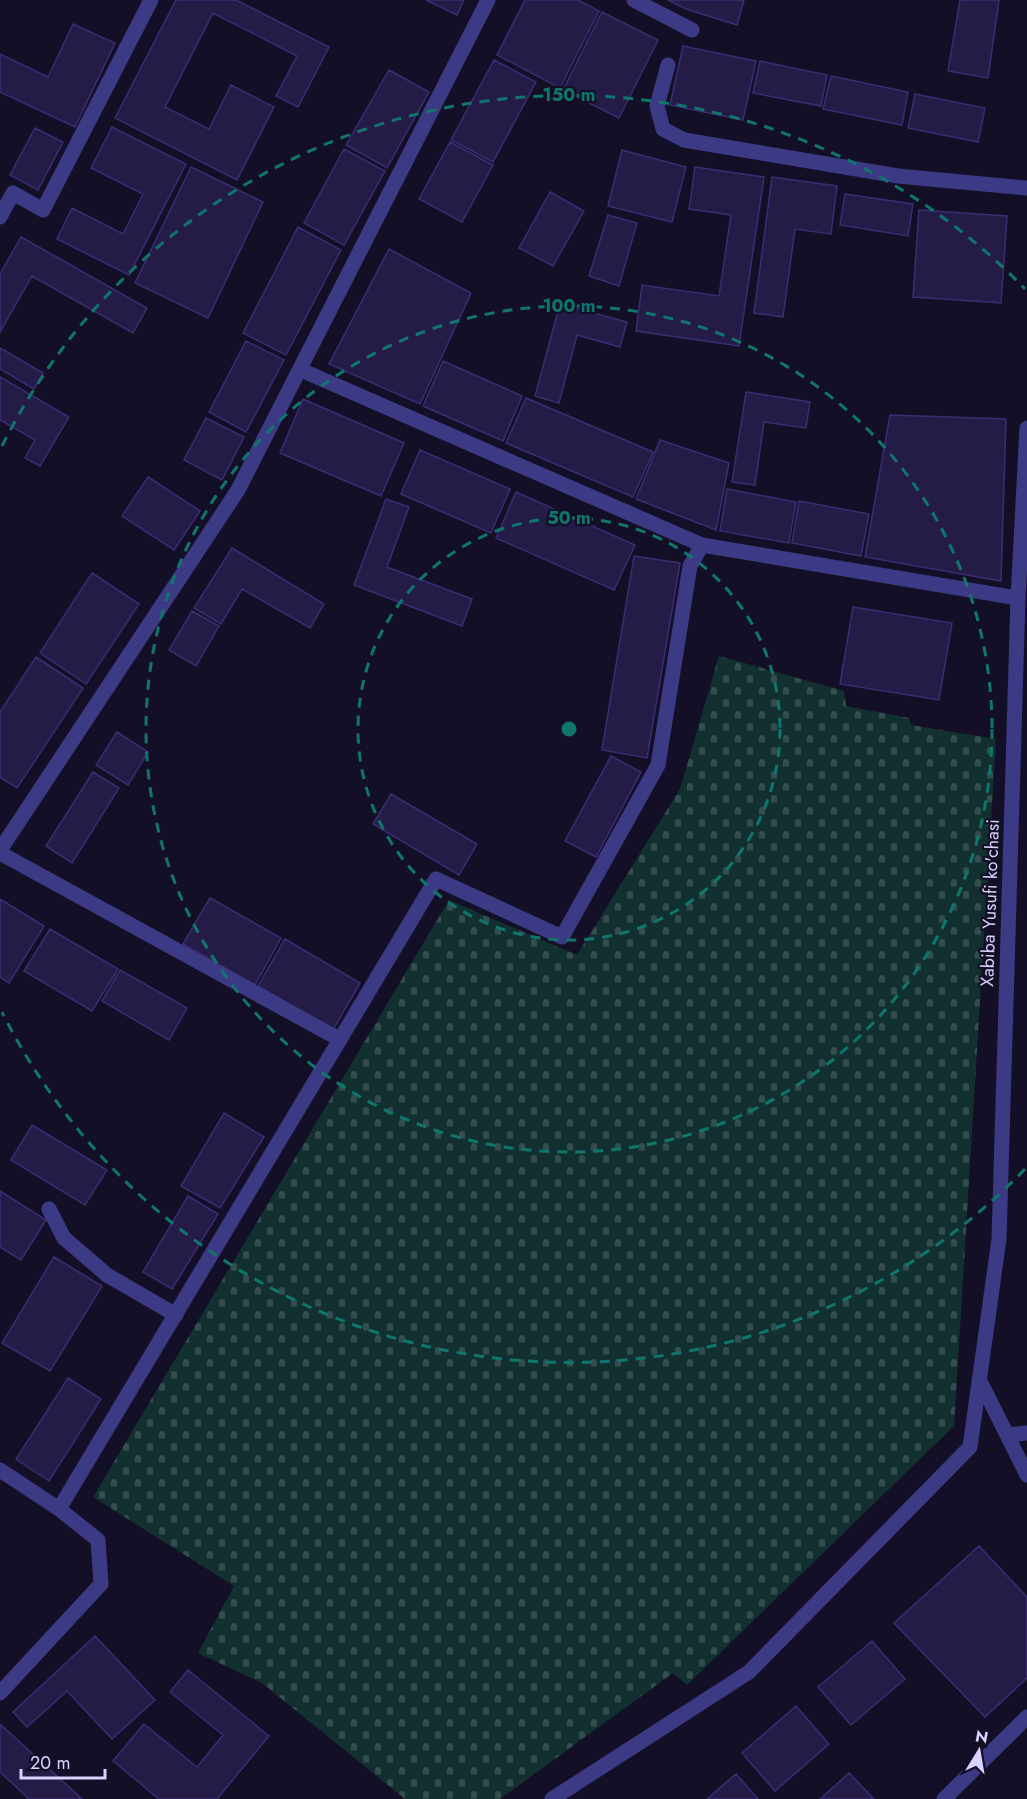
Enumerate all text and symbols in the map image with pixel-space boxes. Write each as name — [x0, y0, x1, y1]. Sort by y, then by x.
text: 150 m — [543, 82, 595, 108]
text: 100 m — [542, 293, 596, 319]
text: 50 m — [547, 505, 591, 531]
centre of rings — [559, 719, 579, 739]
street label: Xabiba Yusufi ko'chasi — [974, 819, 1006, 987]
north arrow — [949, 1721, 1009, 1781]
text: N — [973, 1724, 990, 1749]
scale bar — [21, 1742, 105, 1780]
text: 20 m — [30, 1750, 70, 1776]

